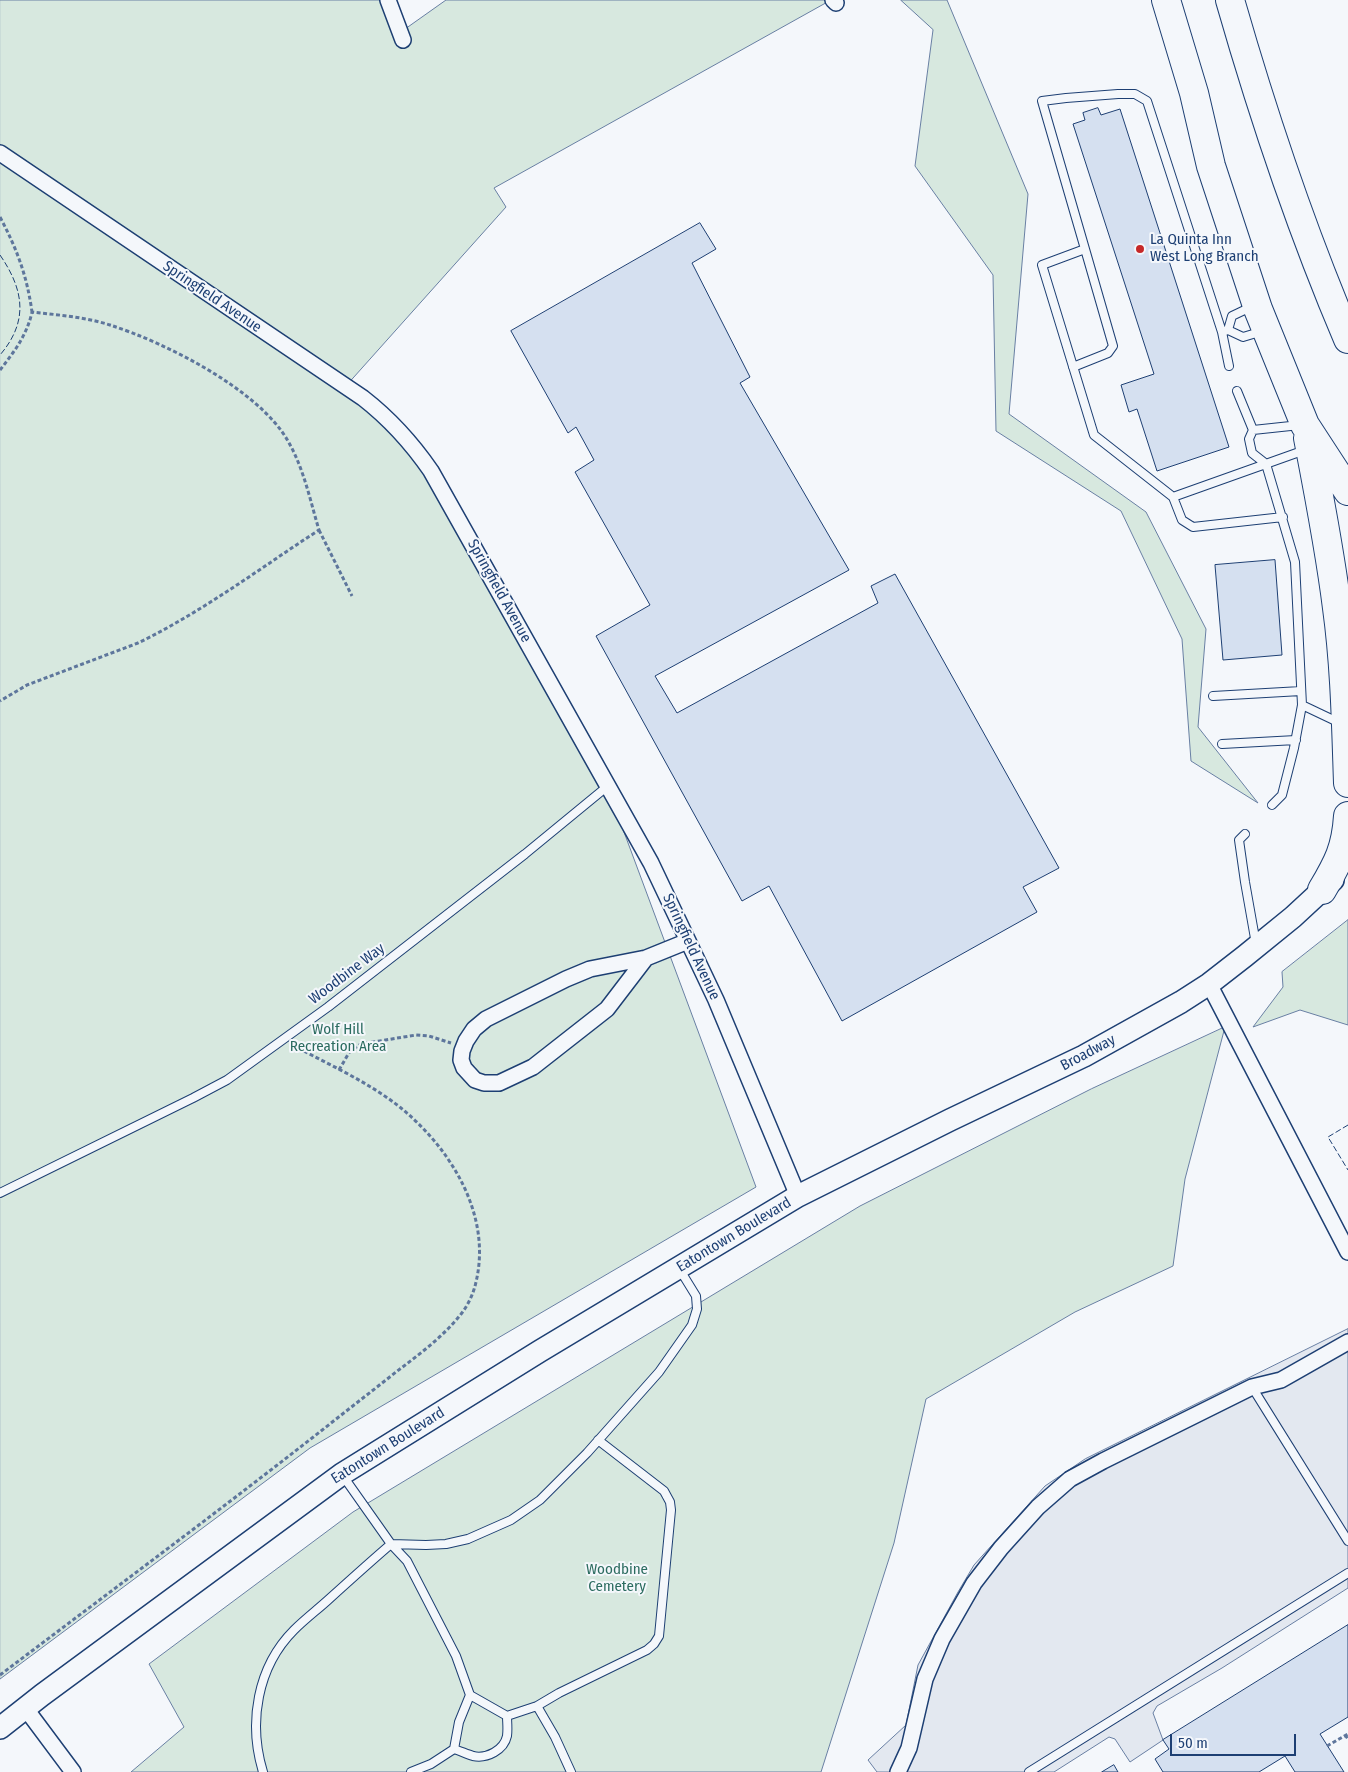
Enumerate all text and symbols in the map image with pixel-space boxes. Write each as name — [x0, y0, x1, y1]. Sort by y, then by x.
place label: La Quinta Inn West Long Branch — [1150, 231, 1259, 266]
marker: La Quinta Inn West Long Branch — [1134, 243, 1146, 255]
street label: Springfield Avenue — [159, 257, 265, 337]
street label: Springfield Avenue — [463, 536, 535, 646]
street label: Springfield Avenue — [659, 891, 723, 1003]
street label: Woodbine Way — [306, 940, 388, 1008]
park label: Wolf Hill Recreation Area — [290, 1021, 386, 1056]
street label: Broadway — [1057, 1031, 1119, 1075]
street label: Eatontown Boulevard — [673, 1194, 795, 1276]
street label: Eatontown Boulevard — [328, 1404, 448, 1488]
park label: Woodbine Cemetery — [586, 1561, 648, 1596]
scale bar — [1173, 1724, 1299, 1756]
text: 50 m — [1178, 1734, 1208, 1752]

